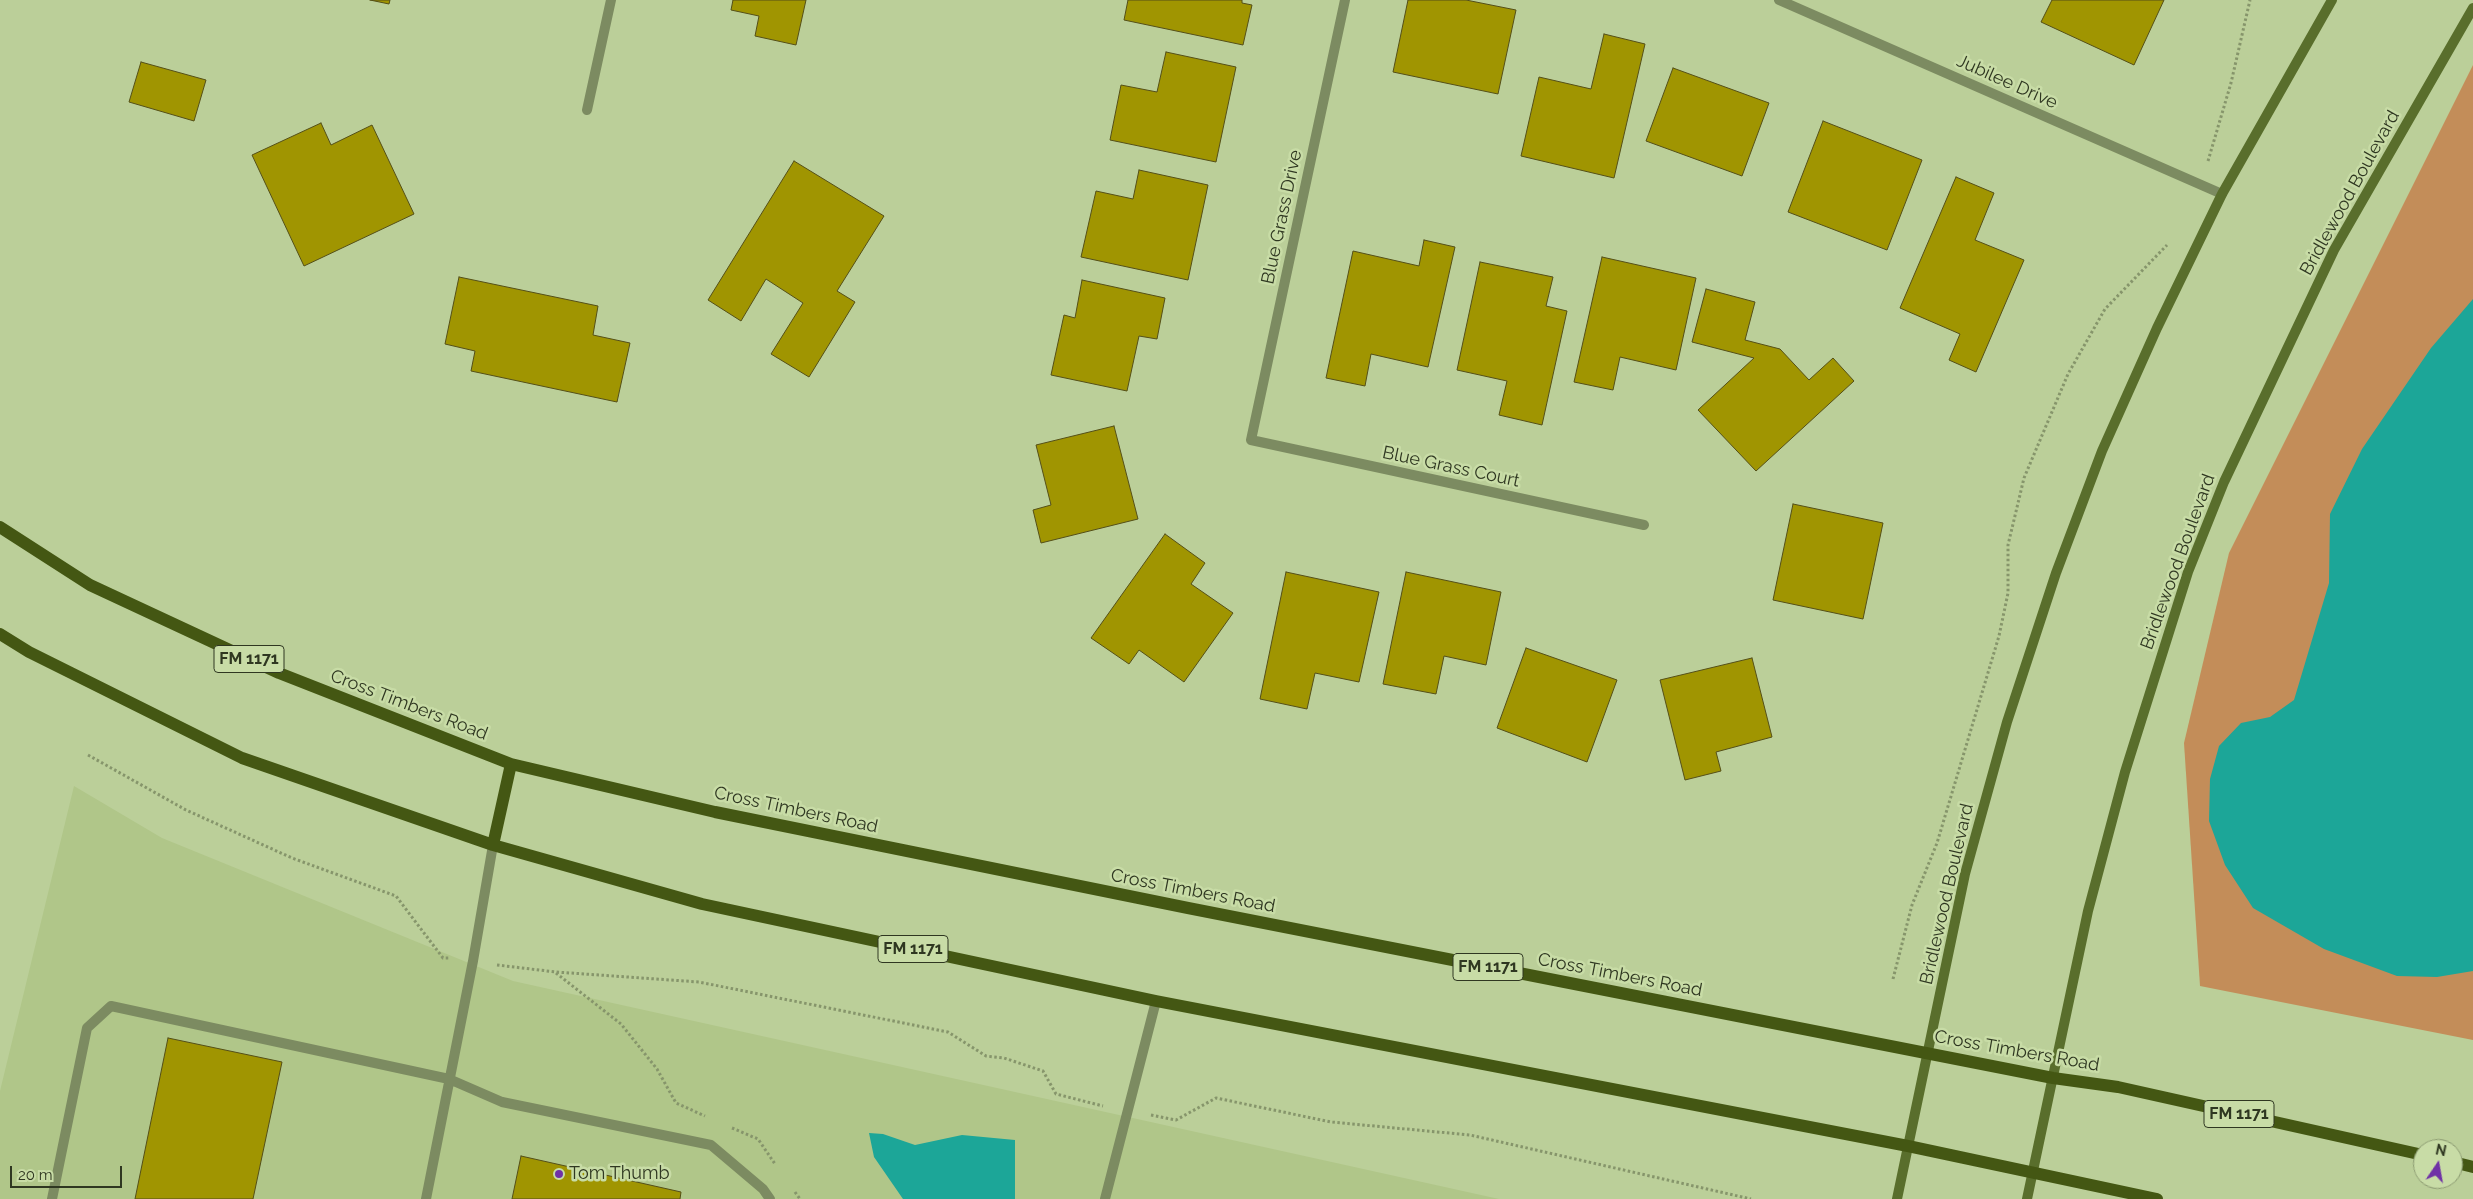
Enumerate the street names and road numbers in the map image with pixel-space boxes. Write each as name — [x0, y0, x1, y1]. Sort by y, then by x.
street label: Jubilee Drive — [1953, 50, 2061, 114]
street label: Bridlewood Boulevard — [2296, 107, 2404, 279]
street label: Blue Grass Drive — [1257, 148, 1307, 286]
street label: Blue Grass Court — [1380, 442, 1522, 492]
street label: Bridlewood Boulevard — [2136, 471, 2220, 653]
road number: FM 1171 — [214, 646, 284, 672]
street label: Cross Timbers Road — [327, 665, 491, 745]
street label: Cross Timbers Road — [712, 782, 880, 838]
street label: Bridlewood Boulevard — [1916, 801, 1978, 987]
street label: Cross Timbers Road — [1109, 864, 1277, 918]
road number: FM 1171 — [878, 936, 948, 962]
street label: Cross Timbers Road — [1536, 948, 1704, 1002]
road number: FM 1171 — [1453, 954, 1523, 980]
street label: Cross Timbers Road — [1933, 1026, 2101, 1076]
road number: FM 1171 — [2204, 1100, 2274, 1128]

